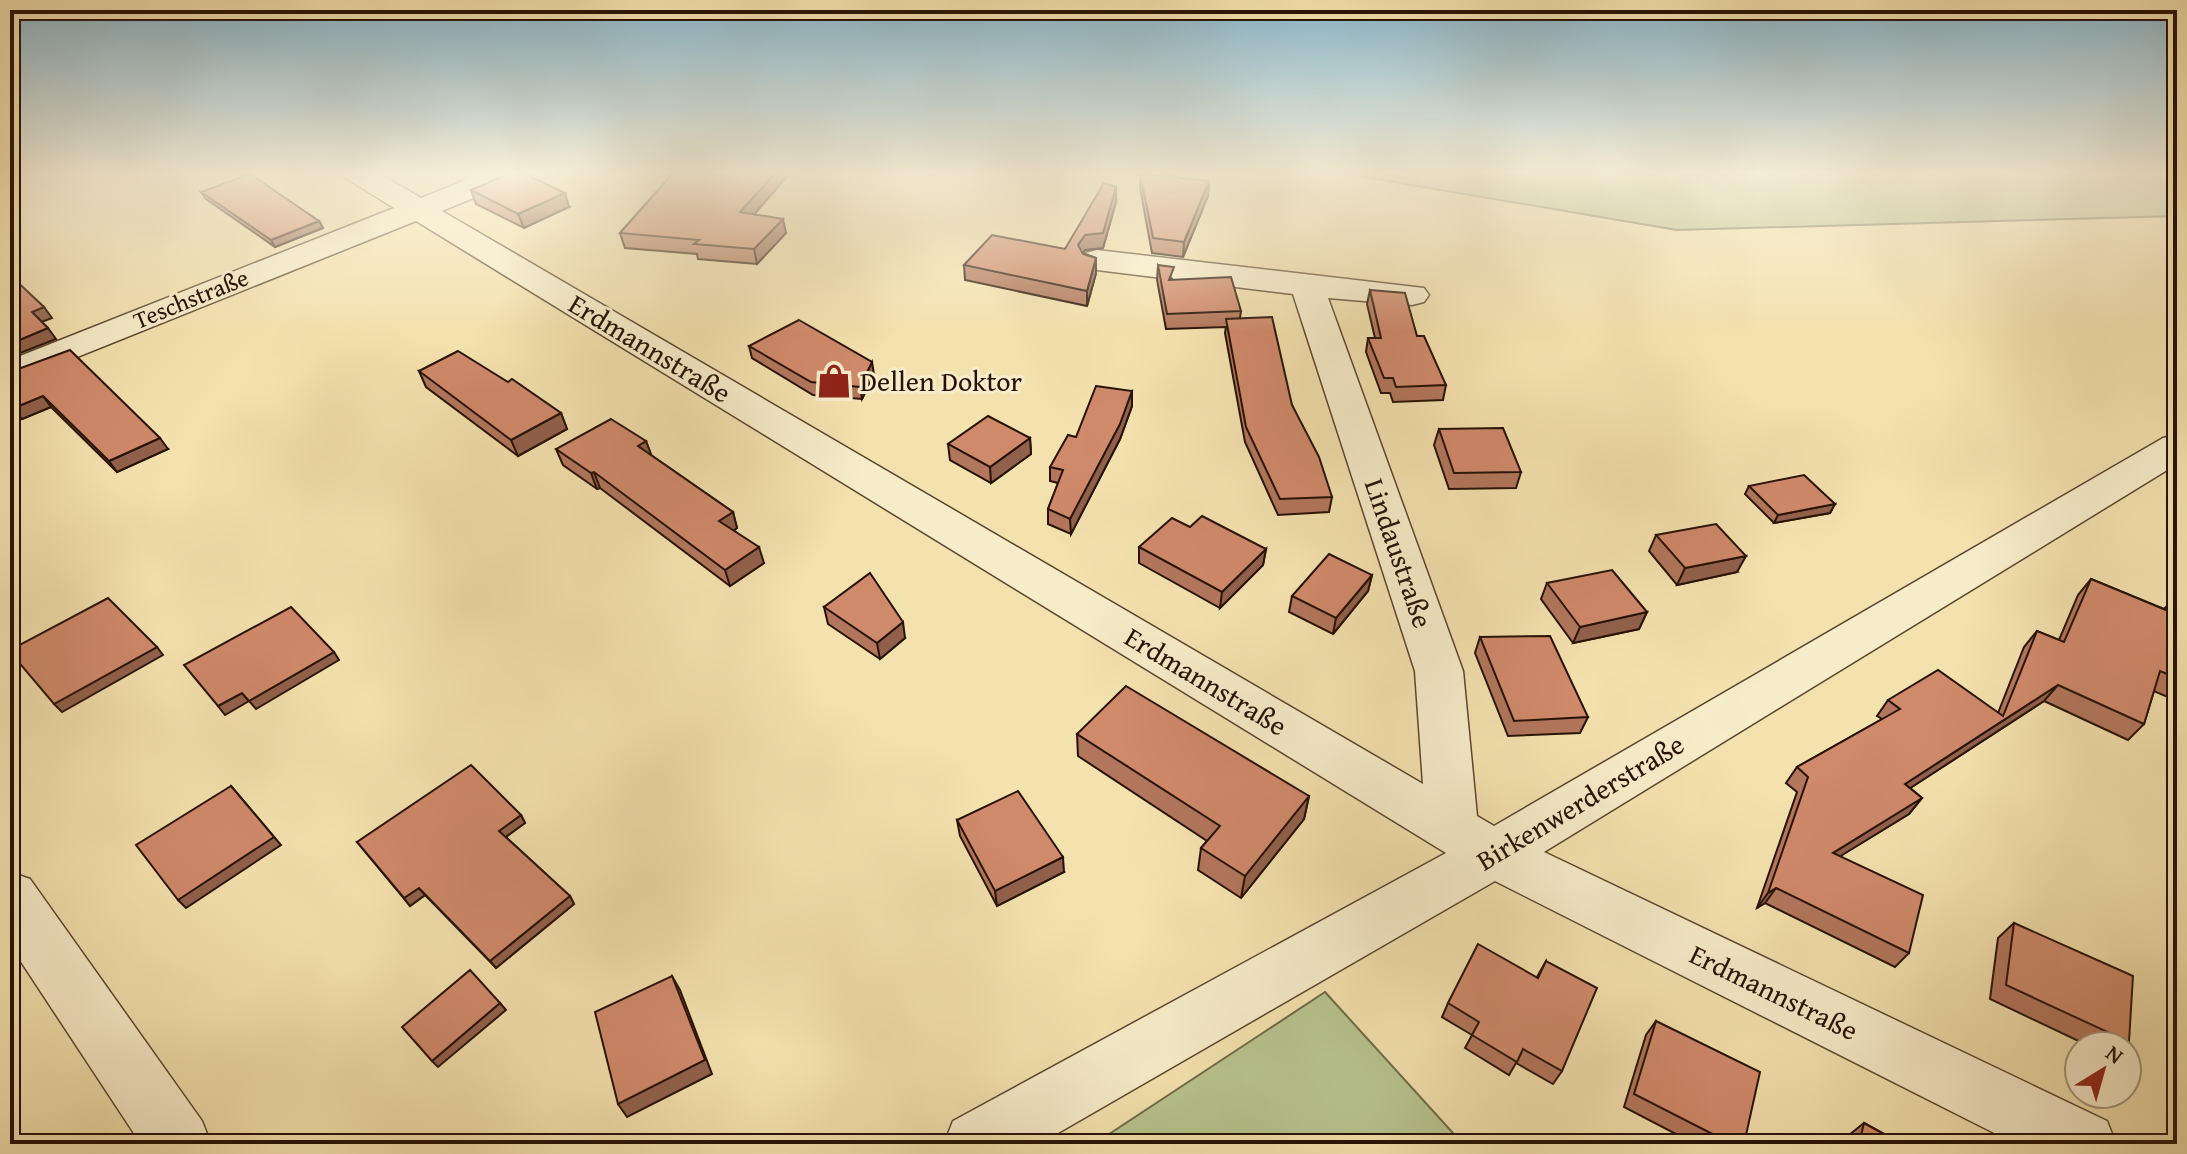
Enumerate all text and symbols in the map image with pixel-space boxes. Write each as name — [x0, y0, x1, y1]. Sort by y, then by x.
street label: Teschstraße — [128, 260, 254, 338]
street label: Erdmannstraße — [561, 283, 739, 412]
place label: Dellen Doktor — [860, 360, 1023, 401]
shop icon: Dellen Doktor — [815, 362, 853, 400]
street label: Lindaustraße — [1355, 473, 1444, 633]
street label: Erdmannstraße — [1117, 616, 1295, 745]
street label: Birkenwerderstraße — [1468, 723, 1692, 880]
street label: Erdmannstraße — [1683, 933, 1865, 1050]
north arrow — [2063, 1030, 2143, 1110]
text: N — [2100, 1037, 2131, 1071]

